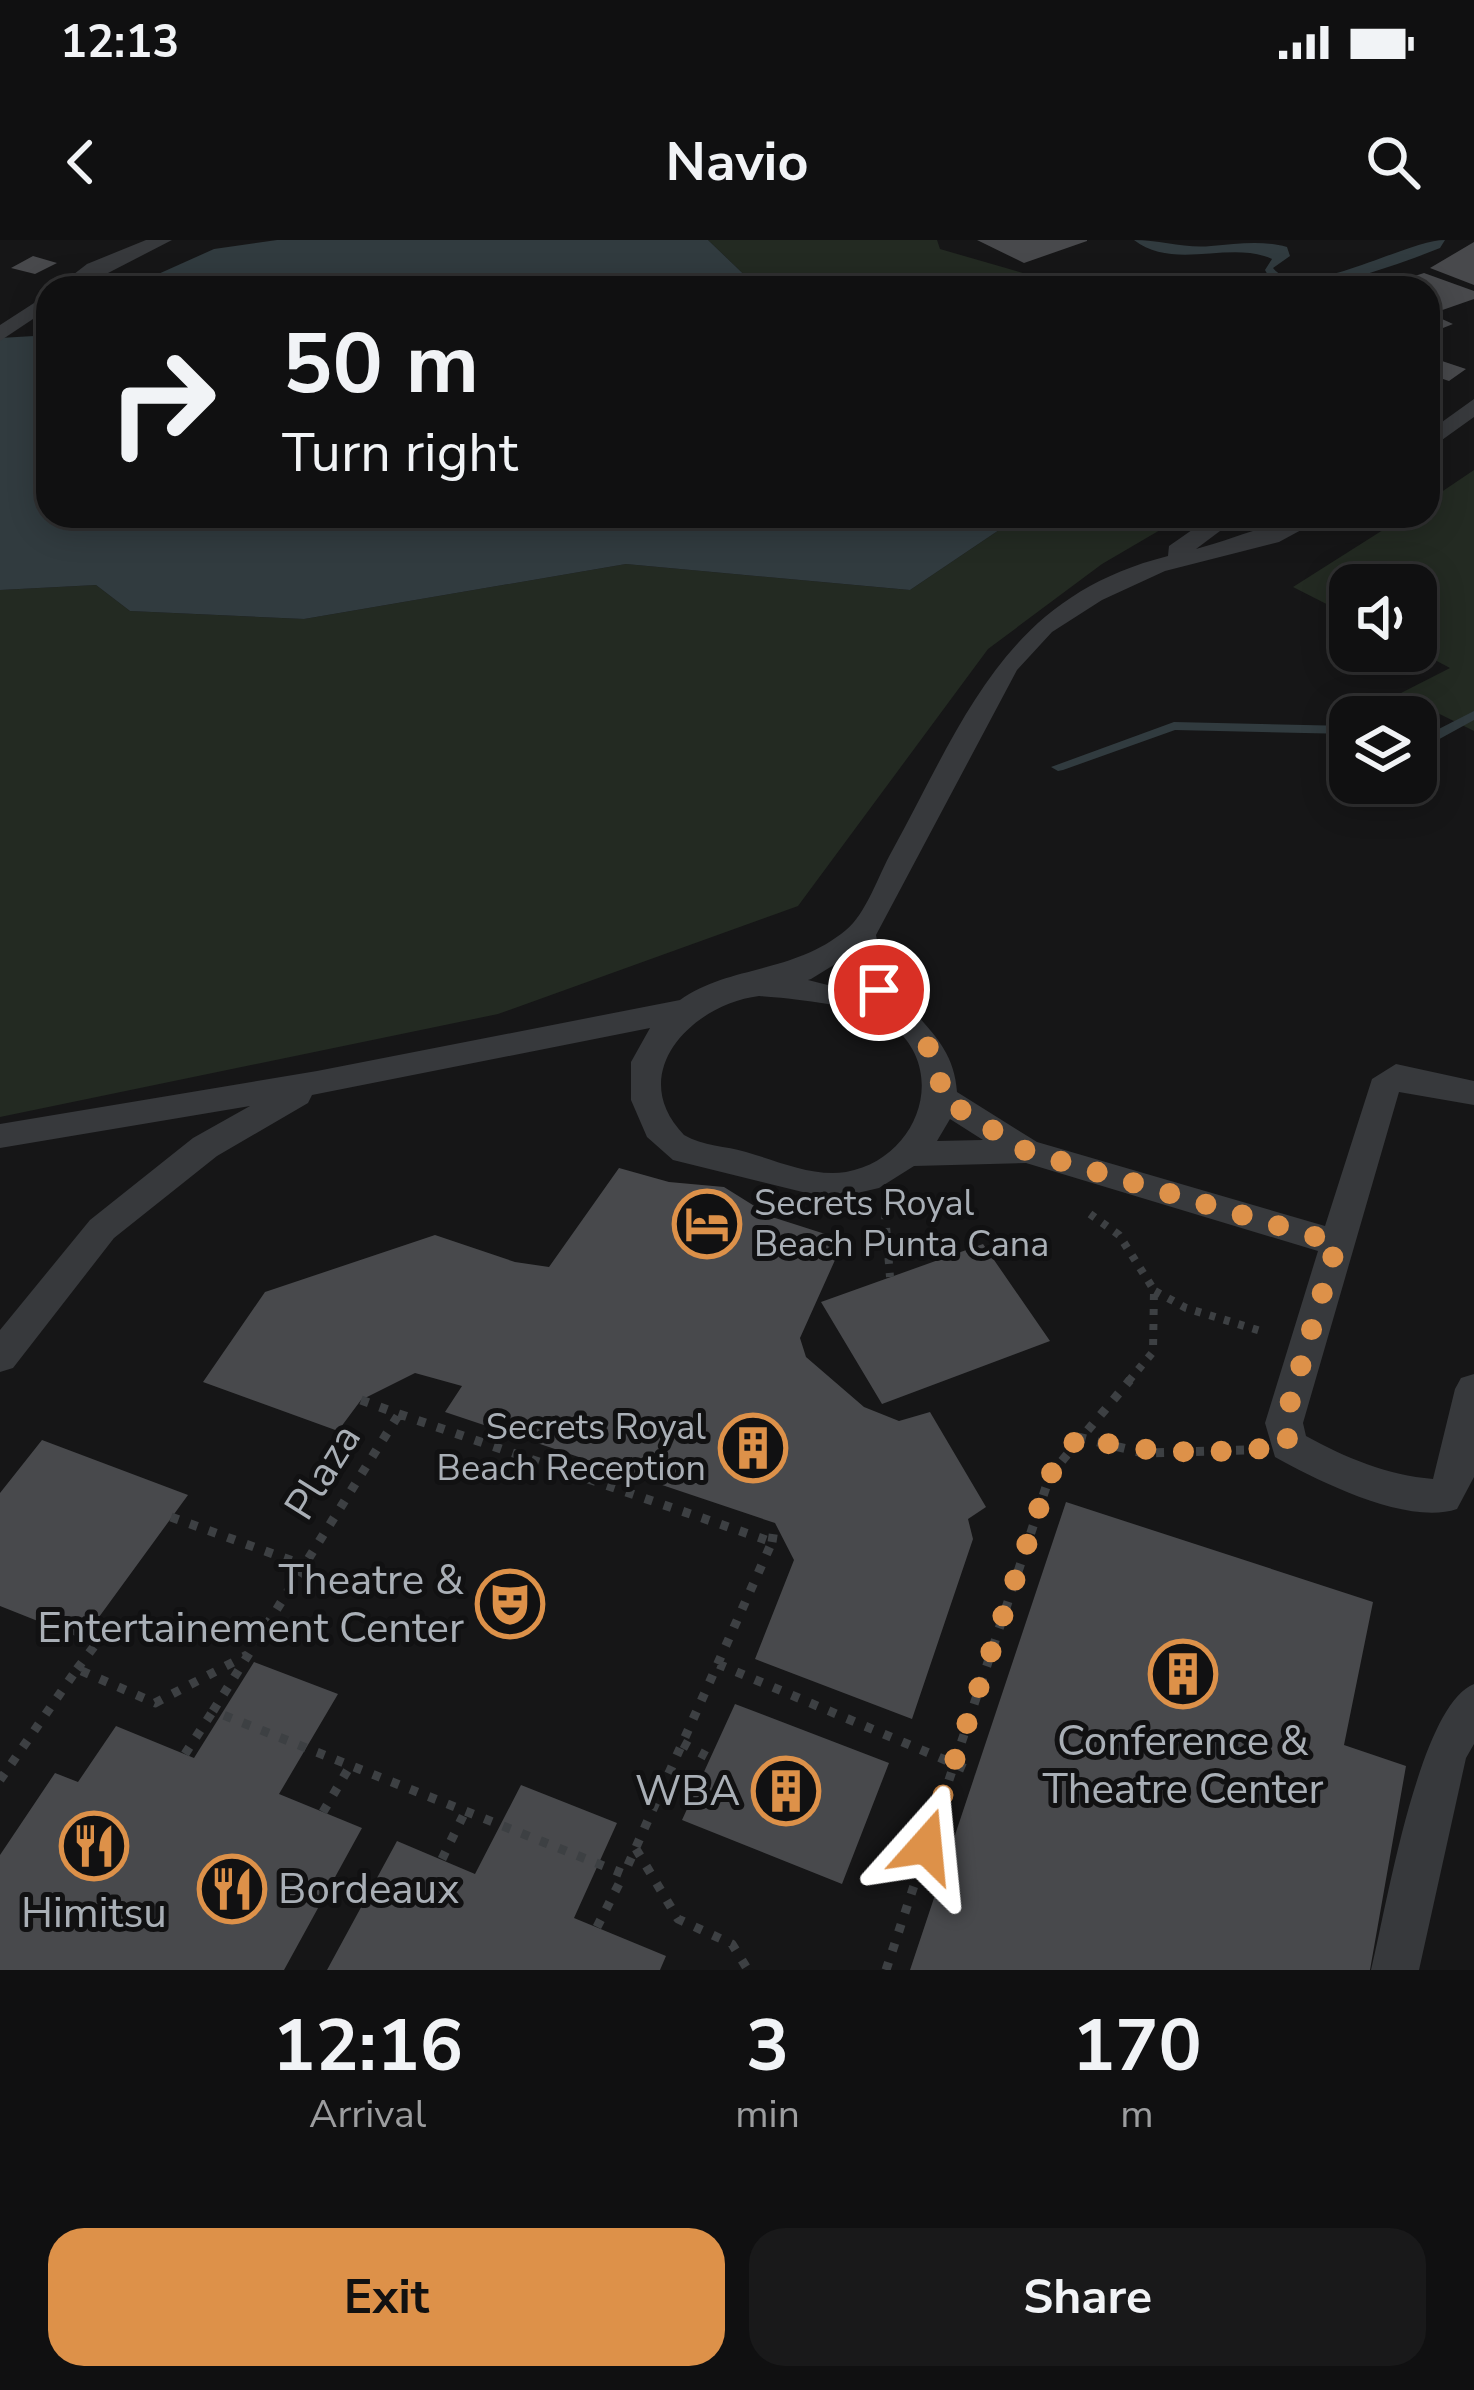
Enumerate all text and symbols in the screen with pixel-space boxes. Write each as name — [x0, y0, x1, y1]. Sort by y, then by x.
text: 12:13 — [60, 12, 179, 73]
text: Navio — [666, 125, 809, 199]
icon: back — [48, 129, 114, 195]
icon: search — [1360, 129, 1426, 195]
text: 50 m — [282, 307, 479, 422]
icon: right — [84, 324, 240, 480]
text: Turn right — [282, 416, 518, 490]
map controls — [1329, 564, 1437, 804]
button: sound — [1329, 564, 1437, 672]
button: layers — [1329, 696, 1437, 804]
pin — [828, 939, 930, 1041]
icon: arrive — [846, 957, 912, 1023]
place label: Secrets Royal Beach Punta Cana — [754, 1179, 1049, 1269]
hotel icon: Secrets Royal Beach Punta Cana — [672, 1189, 742, 1259]
place label: Secrets Royal Beach Reception — [437, 1403, 706, 1493]
street label: Plaza — [272, 1413, 374, 1531]
building icon: Secrets Royal Beach Reception — [718, 1413, 788, 1483]
place label: Theatre & Entertainement Center — [37, 1552, 464, 1657]
theatre icon: Theatre & Entertainement Center — [475, 1569, 545, 1639]
building icon: Conference & Theatre Center — [1148, 1639, 1218, 1709]
place label: Conference & Theatre Center — [1042, 1713, 1324, 1818]
building icon: WBA — [751, 1756, 821, 1826]
place label: WBA — [635, 1763, 740, 1820]
position arrow — [863, 1783, 989, 1909]
restaurant icon: Himitsu — [59, 1811, 129, 1881]
restaurant icon: Bordeaux — [197, 1854, 267, 1924]
place label: Bordeaux — [278, 1861, 459, 1918]
place label: Himitsu — [21, 1885, 167, 1942]
text: 12:16 — [272, 1997, 463, 2095]
text: 3 — [746, 1997, 789, 2095]
text: 170 — [1072, 1997, 1202, 2095]
text: Arrival — [309, 2088, 426, 2141]
text: min — [735, 2088, 800, 2141]
text: m — [1120, 2088, 1154, 2141]
button: Exit — [48, 2228, 725, 2366]
button: Share — [749, 2228, 1426, 2366]

